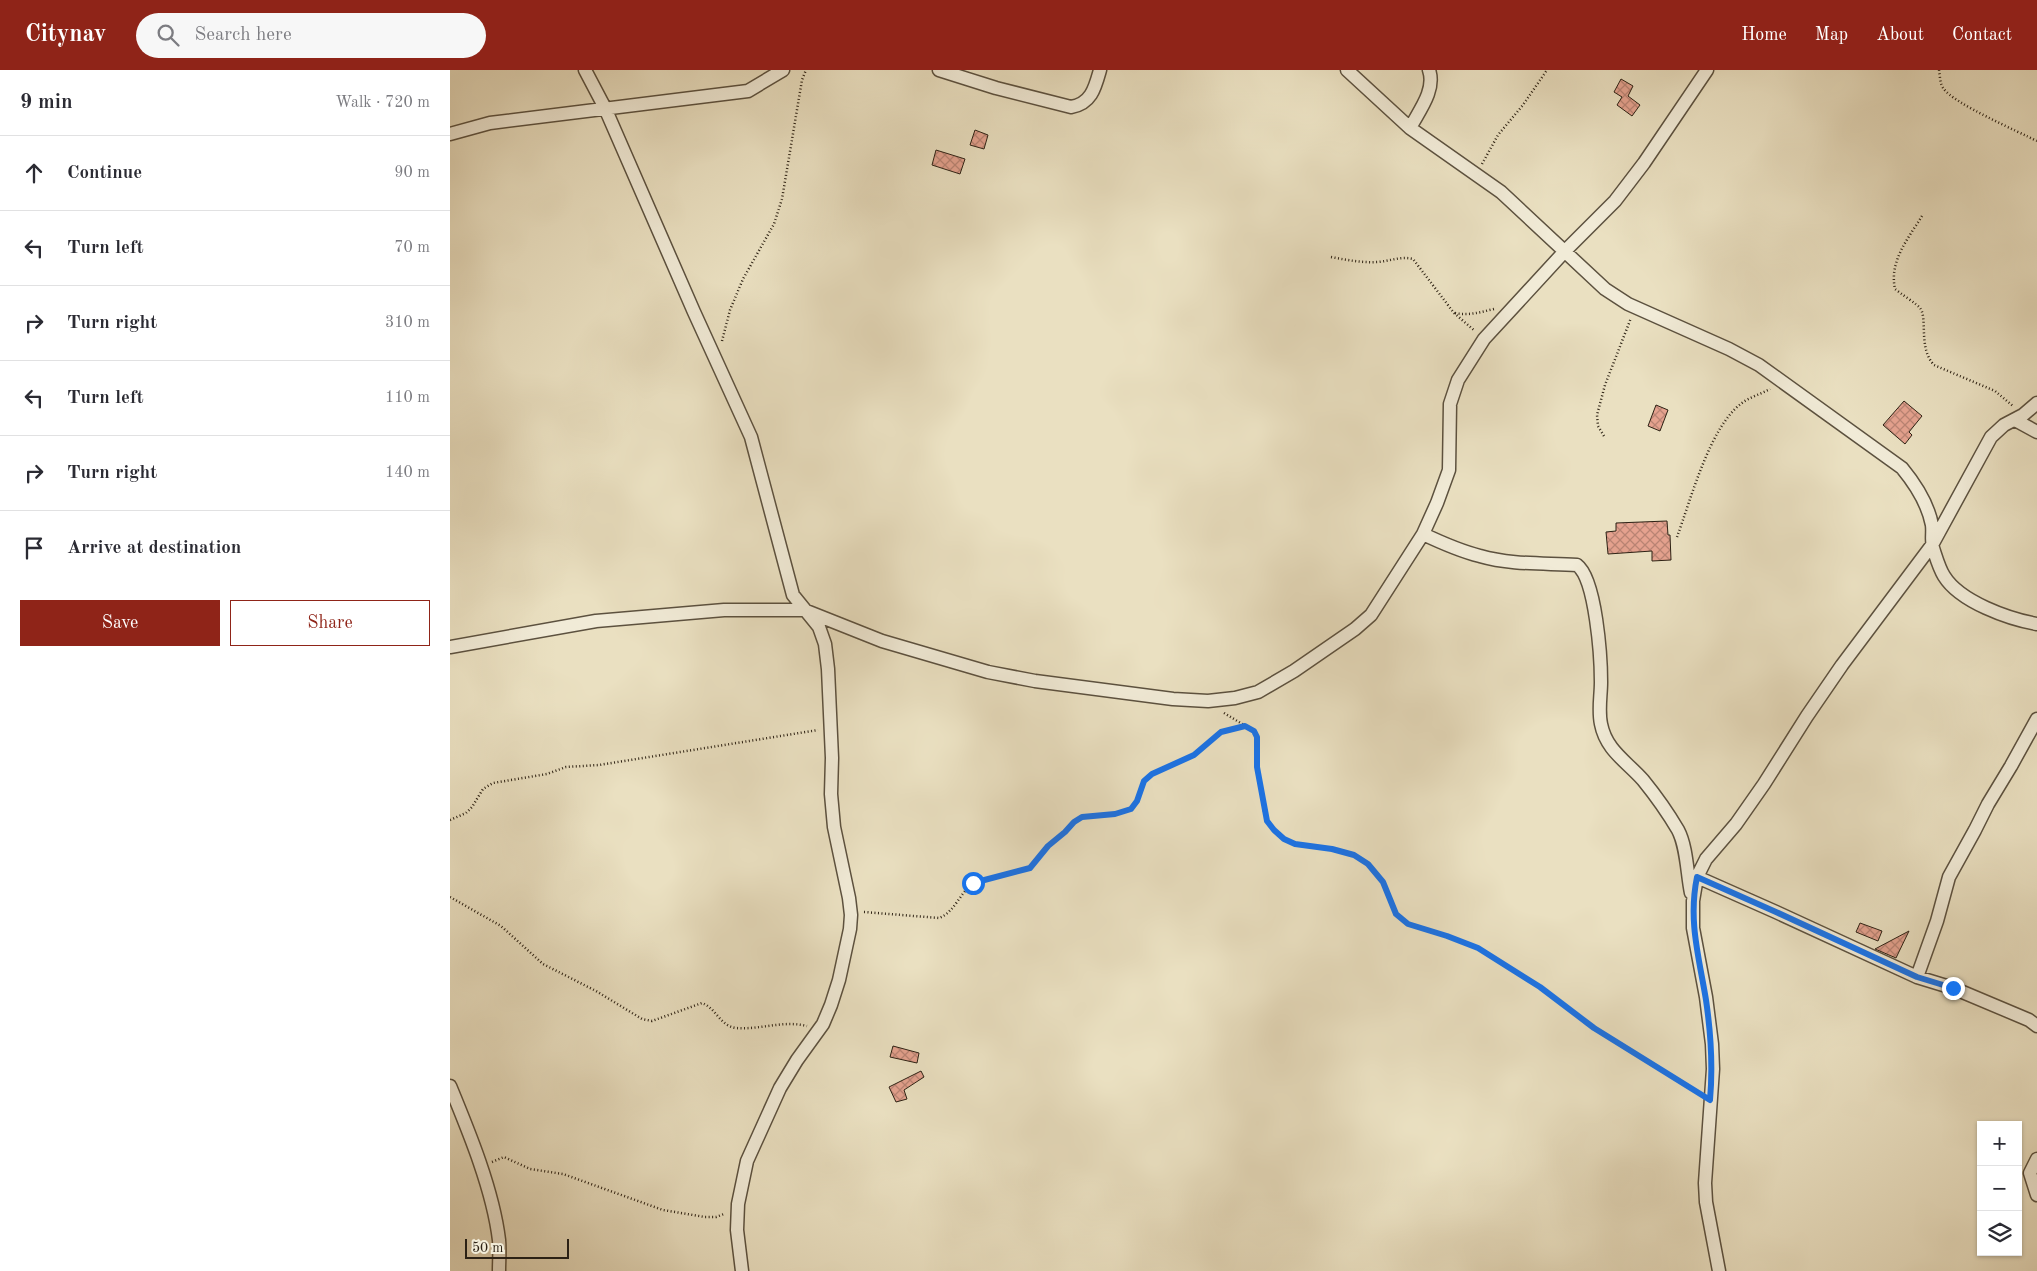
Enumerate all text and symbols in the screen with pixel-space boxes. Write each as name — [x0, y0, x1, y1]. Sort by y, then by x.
search box — [136, 13, 486, 58]
icon: search — [154, 21, 182, 49]
text: Citynav — [25, 23, 106, 47]
text: Search here — [194, 26, 292, 45]
text: Home — [1741, 26, 1787, 44]
text: Map — [1815, 26, 1848, 44]
text: About — [1876, 26, 1924, 44]
text: Contact — [1952, 26, 2012, 44]
text: 9 min — [20, 92, 73, 113]
text: Walk · 720 m — [335, 95, 430, 111]
icon: ahead — [20, 159, 48, 187]
text: Continue — [67, 164, 142, 183]
text: 90 m — [394, 165, 430, 181]
icon: left — [20, 234, 48, 262]
text: Turn left — [67, 239, 144, 258]
text: 70 m — [394, 240, 430, 256]
icon: right — [20, 309, 48, 337]
text: Turn right — [67, 314, 157, 333]
text: 310 m — [385, 315, 430, 331]
icon: left — [20, 384, 48, 412]
text: Turn left — [67, 389, 144, 408]
text: 110 m — [385, 390, 430, 406]
icon: right — [20, 459, 48, 487]
text: Turn right — [67, 464, 157, 483]
text: 140 m — [385, 465, 430, 481]
icon: arrive — [20, 534, 48, 562]
text: Arrive at destination — [67, 539, 241, 558]
button: Save — [20, 600, 220, 646]
button: Share — [230, 600, 430, 646]
route start — [962, 872, 985, 895]
route end — [1942, 977, 1965, 1000]
map controls — [1977, 1121, 2022, 1256]
button: + — [1977, 1121, 2022, 1166]
button: − — [1977, 1166, 2022, 1211]
button: layers — [1977, 1211, 2022, 1256]
scale bar — [465, 1236, 569, 1259]
text: 50 m — [472, 1241, 503, 1255]

